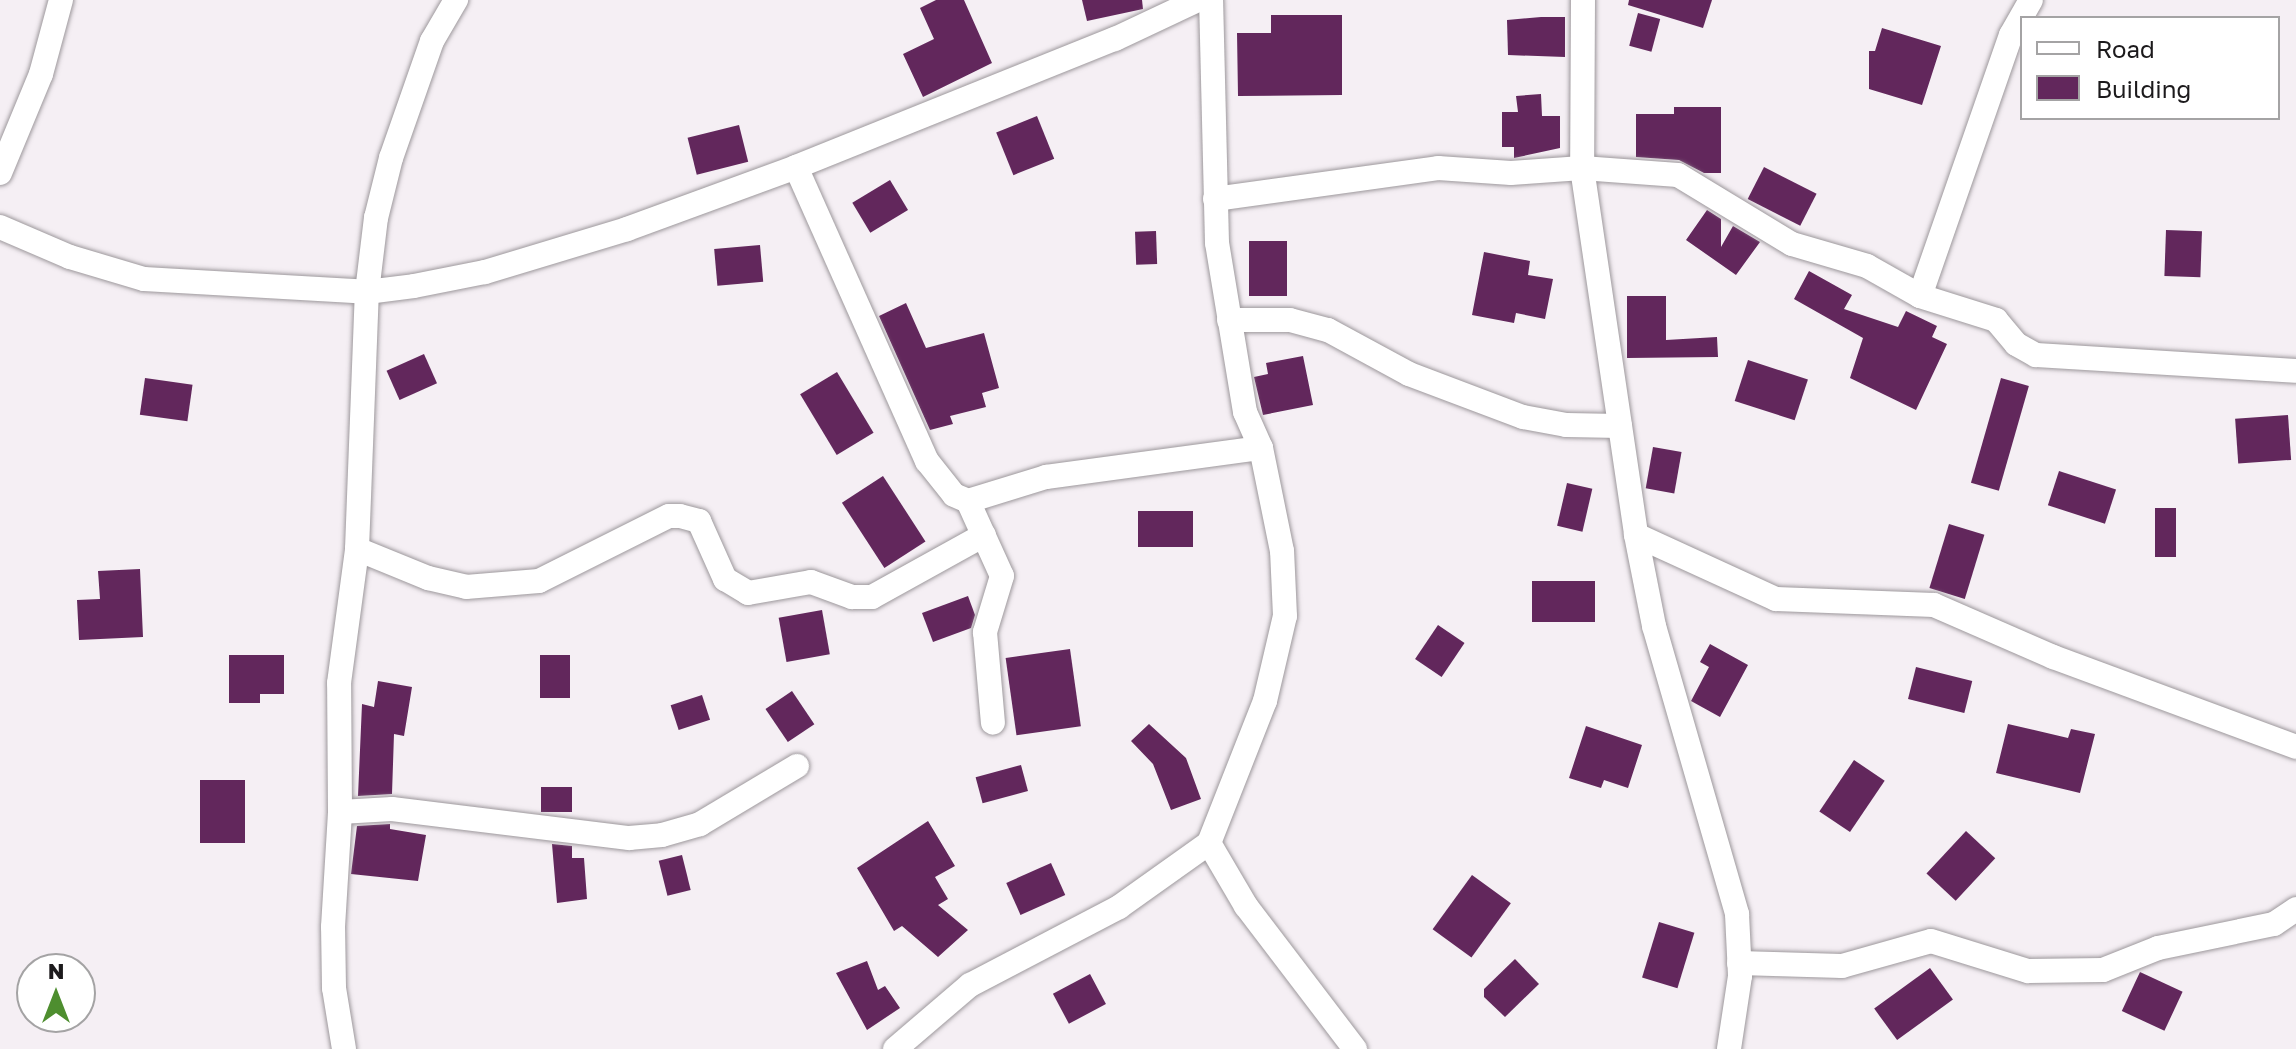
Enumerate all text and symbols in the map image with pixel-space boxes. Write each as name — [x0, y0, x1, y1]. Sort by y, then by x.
legend — [2020, 16, 2280, 120]
text: Road — [2096, 34, 2155, 63]
text: Building — [2096, 74, 2191, 103]
north arrow — [16, 953, 96, 1033]
text: N — [48, 957, 64, 984]

